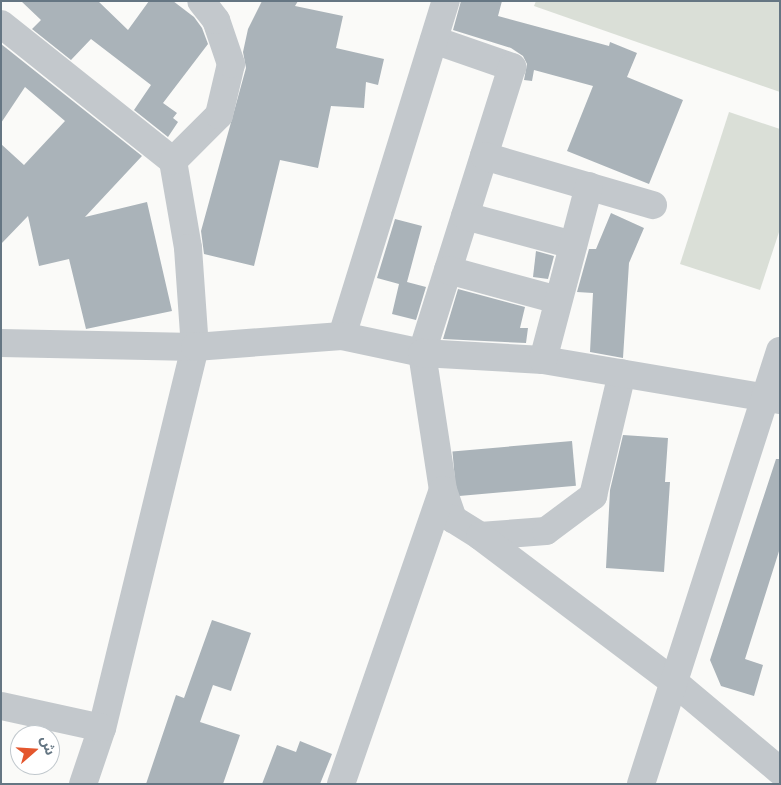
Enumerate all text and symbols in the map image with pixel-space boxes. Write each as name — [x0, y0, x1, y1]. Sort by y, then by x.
north arrow — [10, 725, 60, 775]
text: ش — [38, 734, 59, 757]

